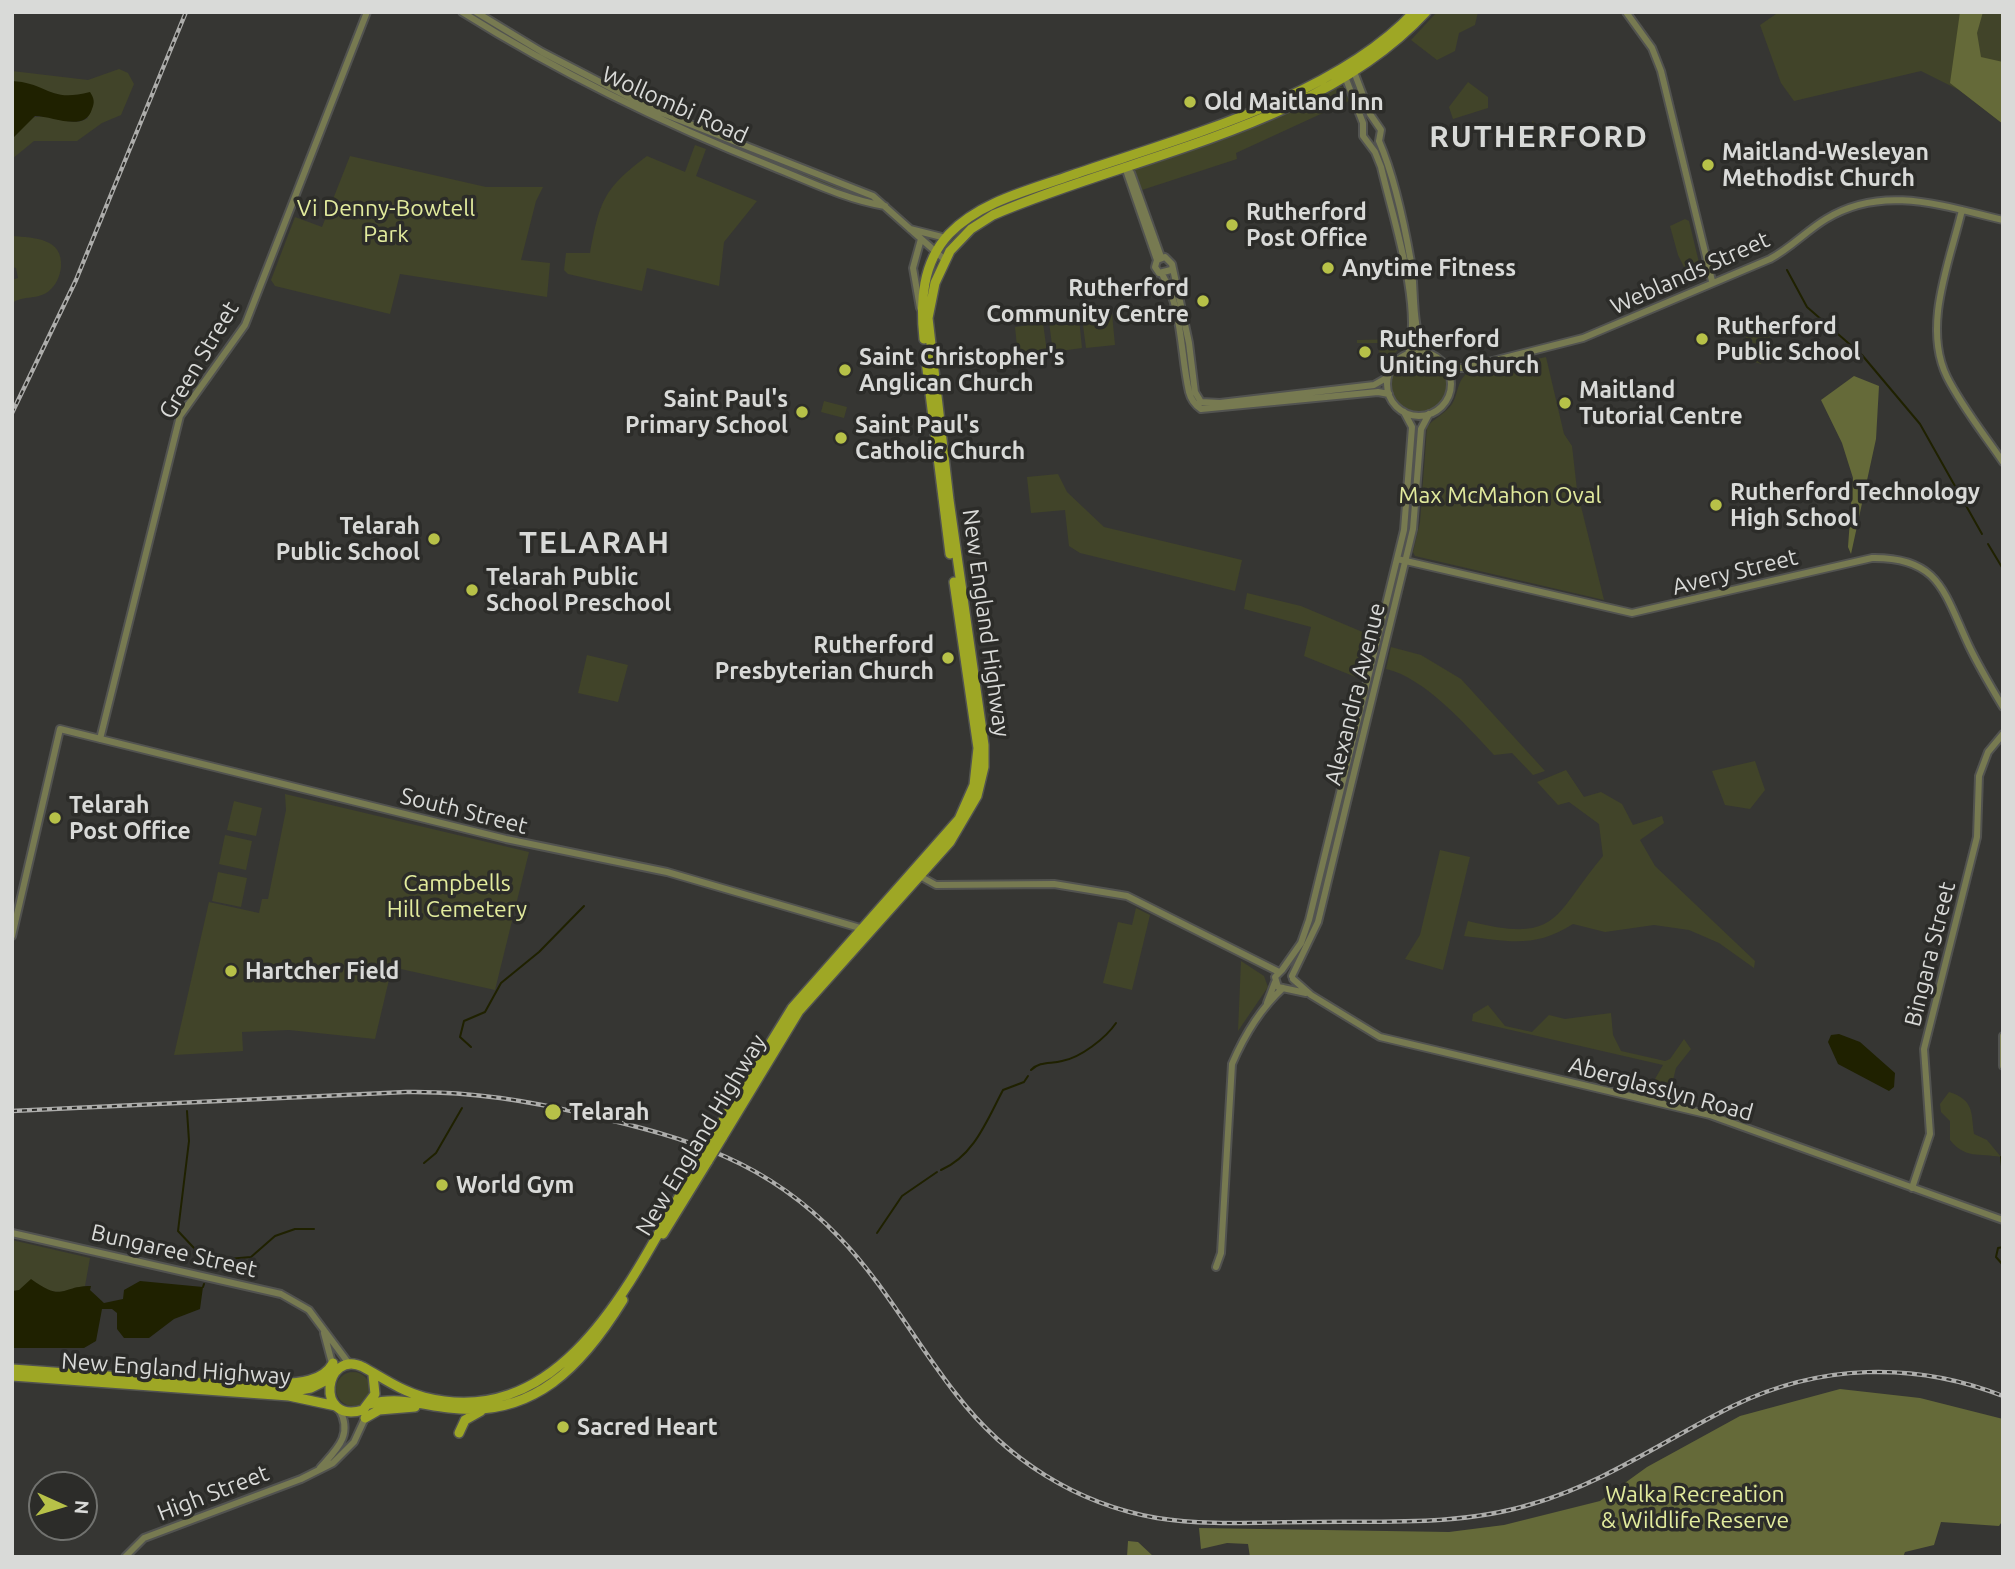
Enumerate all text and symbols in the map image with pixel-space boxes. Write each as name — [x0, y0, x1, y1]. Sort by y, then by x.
street label: Wollombi Road — [598, 60, 752, 150]
place label: Old Maitland Inn — [1204, 88, 1384, 116]
marker: Old Maitland Inn — [1182, 94, 1198, 110]
district label: RUTHERFORD — [1430, 119, 1648, 155]
place label: Maitland-Wesleyan Methodist Church — [1722, 138, 1929, 192]
marker: Maitland-Wesleyan Methodist Church — [1700, 157, 1716, 173]
park label: Vi Denny-Bowtell Park — [297, 194, 475, 248]
place label: Rutherford Post Office — [1246, 198, 1368, 252]
marker: Rutherford Post Office — [1224, 217, 1240, 233]
street label: Weblands Street — [1606, 226, 1774, 320]
place label: Anytime Fitness — [1342, 254, 1516, 282]
marker: Anytime Fitness — [1320, 260, 1336, 276]
place label: Rutherford Community Centre — [986, 274, 1189, 328]
marker: Rutherford Community Centre — [1195, 293, 1211, 309]
street label: Green Street — [153, 296, 245, 424]
place label: Rutherford Public School — [1716, 312, 1860, 366]
place label: Rutherford Uniting Church — [1379, 325, 1539, 379]
marker: Rutherford Public School — [1694, 331, 1710, 347]
place label: Saint Christopher's Anglican Church — [859, 343, 1065, 397]
marker: Rutherford Uniting Church — [1357, 344, 1373, 360]
marker: Saint Christopher's Anglican Church — [837, 362, 853, 378]
place label: Maitland Tutorial Centre — [1579, 376, 1743, 430]
place label: Saint Paul's Primary School — [625, 385, 788, 439]
marker: Maitland Tutorial Centre — [1557, 395, 1573, 411]
marker: Saint Paul's Primary School — [794, 404, 810, 420]
place label: Saint Paul's Catholic Church — [855, 411, 1025, 465]
marker: Saint Paul's Catholic Church — [833, 430, 849, 446]
place label: Rutherford Technology High School — [1730, 478, 1980, 532]
park label: Max McMahon Oval — [1398, 481, 1602, 509]
marker: Rutherford Technology High School — [1708, 497, 1724, 513]
street label: New England Highway — [956, 507, 1016, 739]
place label: Telarah Public School — [276, 512, 420, 566]
district label: TELARAH — [520, 525, 670, 561]
marker: Telarah Public School — [426, 531, 442, 547]
street label: Avery Street — [1669, 543, 1801, 601]
place label: Telarah Public School Preschool — [486, 563, 671, 617]
marker: Telarah Public School Preschool — [464, 582, 480, 598]
street label: Alexandra Avenue — [1319, 600, 1391, 788]
place label: Rutherford Presbyterian Church — [715, 631, 934, 685]
marker: Rutherford Presbyterian Church — [940, 650, 956, 666]
street label: South Street — [397, 782, 531, 840]
place label: Telarah Post Office — [69, 791, 191, 845]
marker: Telarah Post Office — [47, 810, 63, 826]
park label: Campbells Hill Cemetery — [387, 869, 527, 923]
street label: Bingara Street — [1899, 879, 1961, 1029]
place label: Hartcher Field — [245, 957, 399, 985]
marker: Hartcher Field — [223, 963, 239, 979]
street label: New England Highway — [630, 1029, 772, 1241]
street label: Aberglasslyn Road — [1566, 1051, 1756, 1127]
place label: Telarah — [569, 1098, 649, 1126]
marker: Telarah — [543, 1102, 563, 1122]
place label: World Gym — [456, 1171, 574, 1199]
marker: World Gym — [434, 1177, 450, 1193]
street label: Bungaree Street — [88, 1218, 260, 1284]
street label: New England Highway — [60, 1347, 292, 1391]
place label: Sacred Heart — [577, 1413, 718, 1441]
marker: Sacred Heart — [555, 1419, 571, 1435]
street label: High Street — [153, 1459, 273, 1527]
north arrow — [28, 1471, 98, 1541]
park label: Walka Recreation & Wildlife Reserve — [1601, 1480, 1789, 1534]
text: N — [70, 1499, 93, 1515]

